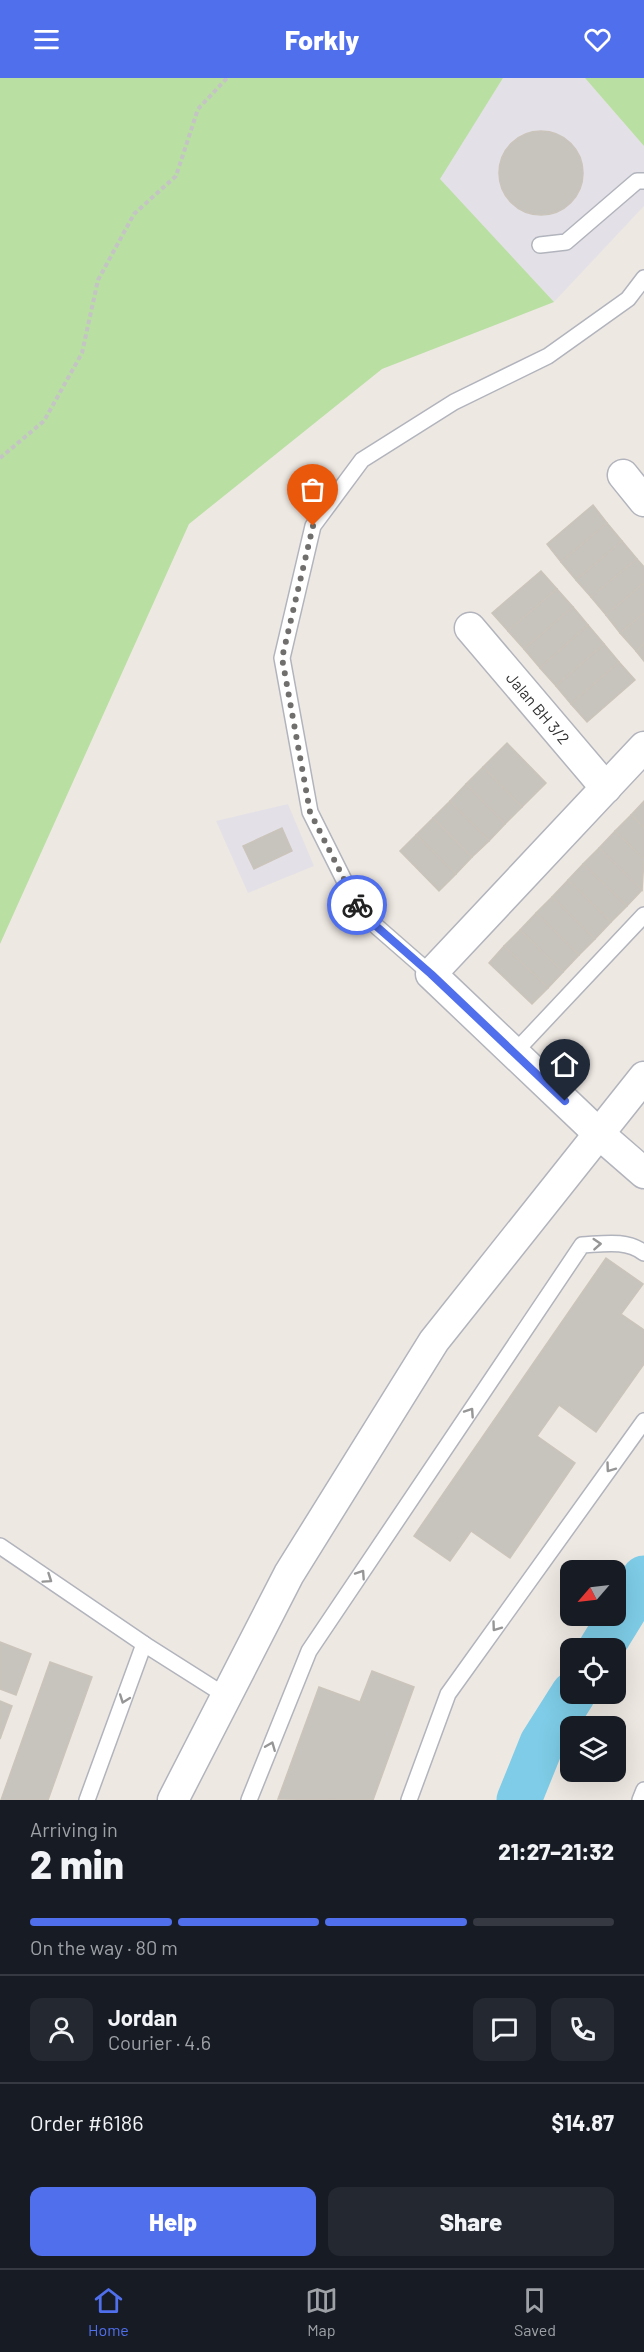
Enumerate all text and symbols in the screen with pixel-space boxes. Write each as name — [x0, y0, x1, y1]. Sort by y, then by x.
icon: menu — [30, 23, 63, 56]
text: Forkly — [285, 23, 359, 55]
icon: heart — [581, 23, 614, 56]
pin — [287, 464, 338, 526]
icon: bag — [296, 473, 329, 506]
street label: Jalan BH 3/2 — [503, 668, 574, 747]
courier — [327, 875, 387, 935]
icon: bike — [341, 889, 374, 922]
pin — [539, 1039, 590, 1101]
icon: home — [548, 1048, 581, 1081]
one-way arrow — [592, 1238, 601, 1251]
one-way arrow — [463, 1408, 474, 1419]
one-way arrow — [606, 1462, 617, 1473]
north arrow — [560, 1560, 626, 1626]
map controls — [560, 1560, 626, 1782]
one-way arrow — [354, 1570, 365, 1581]
one-way arrow — [42, 1572, 53, 1583]
one-way arrow — [492, 1620, 503, 1631]
button: locate — [560, 1638, 626, 1704]
one-way arrow — [119, 1693, 132, 1704]
button: layers — [560, 1716, 626, 1782]
one-way arrow — [264, 1741, 276, 1752]
text: Arriving in — [30, 1817, 118, 1841]
text: 21:27–21:32 — [498, 1838, 614, 1864]
text: 2 min — [30, 1840, 124, 1887]
text: On the way · 80 m — [30, 1935, 178, 1959]
button: person — [30, 1998, 93, 2061]
button: chat — [473, 1998, 536, 2061]
button: phone — [551, 1998, 614, 2061]
text: Jordan — [108, 2004, 177, 2030]
text: Courier · 4.6 — [108, 2030, 211, 2054]
text: Order #6186 — [30, 2109, 144, 2135]
text: $14.87 — [552, 2109, 614, 2135]
button: Help — [30, 2187, 316, 2256]
button: Share — [328, 2187, 614, 2256]
tab: Home — [88, 2284, 129, 2339]
tab: Map — [305, 2284, 338, 2339]
tab: Saved — [514, 2284, 556, 2339]

